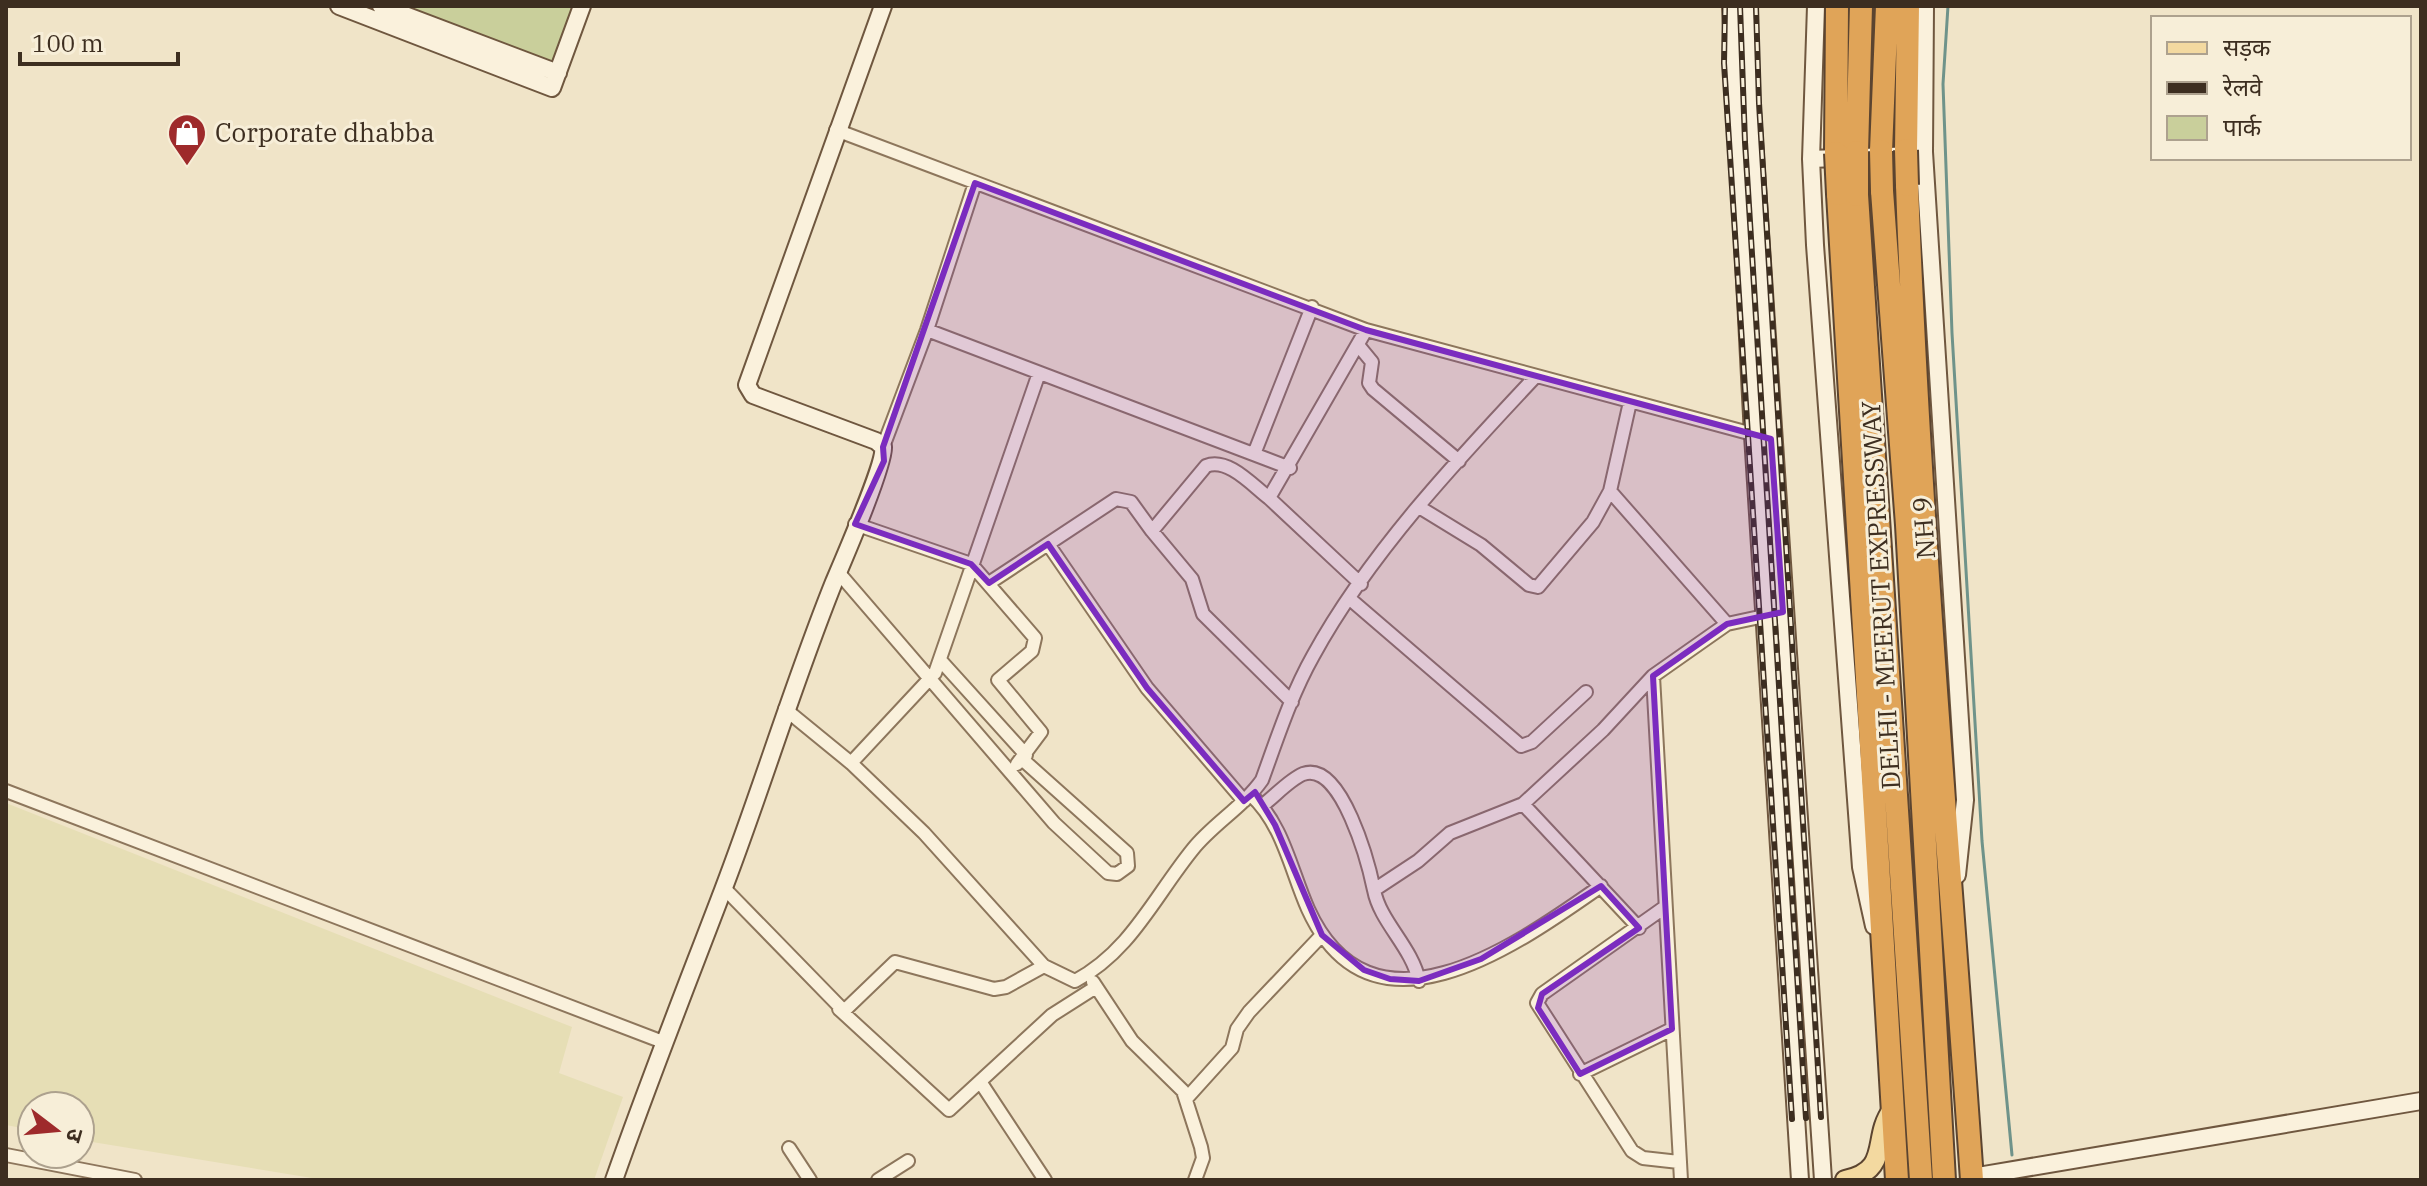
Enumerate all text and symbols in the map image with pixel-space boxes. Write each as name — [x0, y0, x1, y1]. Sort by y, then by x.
scale bar — [20, 16, 178, 66]
legend — [2151, 16, 2411, 160]
text: 100 m — [32, 27, 104, 59]
text: सड़क — [2223, 31, 2271, 63]
text: रेलवे — [2222, 71, 2263, 103]
text: पार्क — [2223, 111, 2262, 143]
shop icon: Corporate dhabba — [166, 112, 208, 167]
place label: Corporate dhabba — [215, 115, 435, 149]
street label: DELHI - MEERUT EXPRESSWAY — [1853, 400, 1907, 790]
street label: NH 9 — [1904, 496, 1942, 560]
north arrow — [16, 1090, 96, 1170]
text: उ — [60, 1125, 91, 1147]

